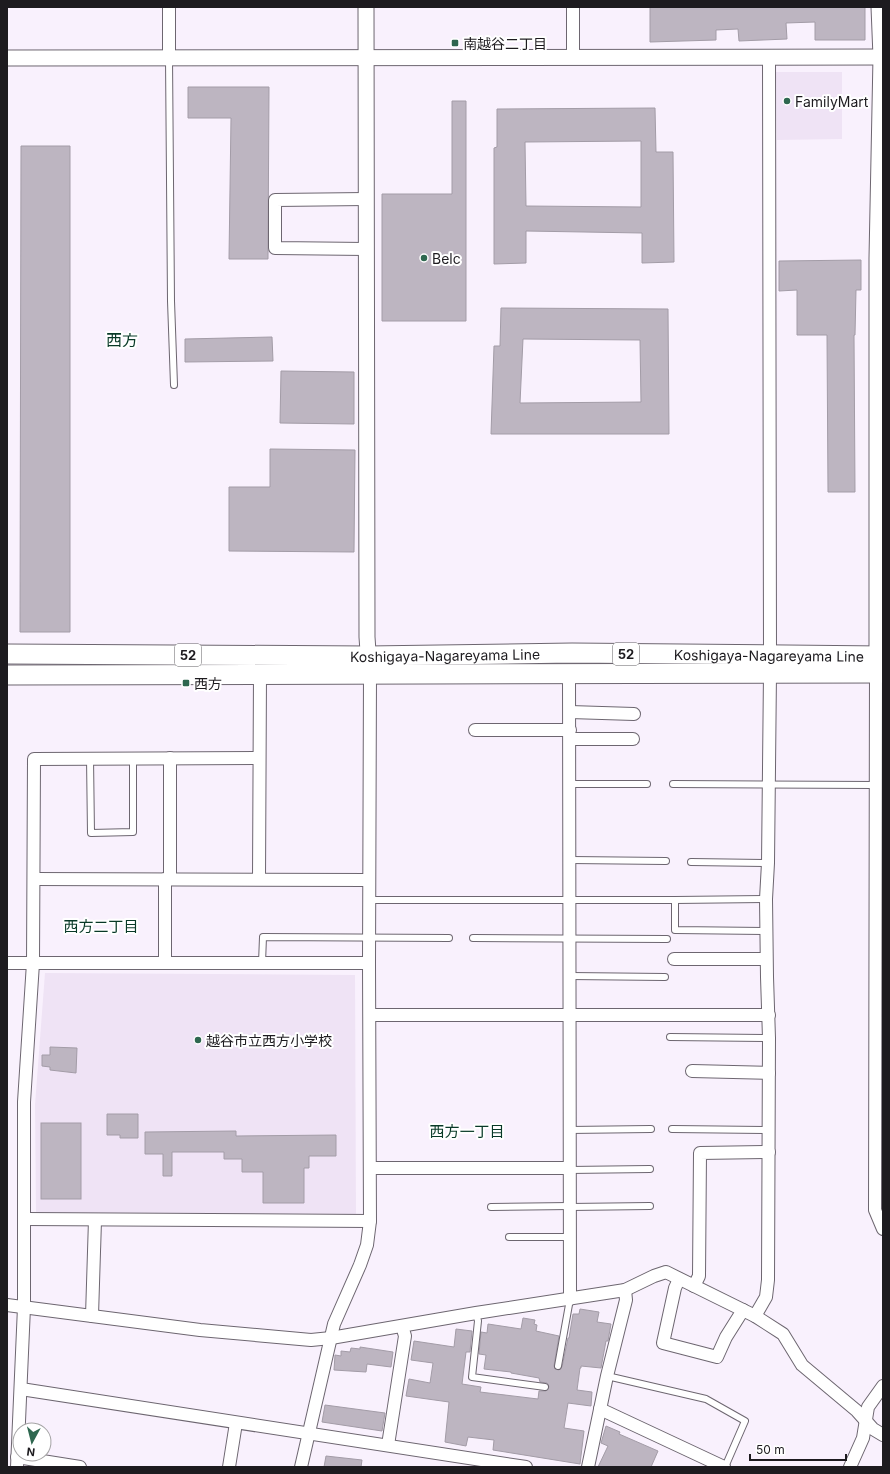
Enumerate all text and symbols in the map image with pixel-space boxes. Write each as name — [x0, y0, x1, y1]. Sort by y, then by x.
place label: 南越谷二丁目 — [463, 35, 547, 52]
marker: 南越谷二丁目 — [450, 38, 460, 48]
place label: FamilyMart — [795, 93, 869, 110]
marker: FamilyMart — [782, 96, 792, 106]
place label: Belc — [432, 250, 461, 267]
marker: Belc — [419, 253, 429, 263]
district label: 西方 — [106, 330, 138, 350]
road number: 52 — [613, 643, 639, 665]
road number: 52 — [175, 644, 201, 666]
street label: Koshigaya-Nagareyama Line — [350, 645, 540, 665]
street label: Koshigaya-Nagareyama Line — [674, 645, 864, 664]
place label: 西方 — [194, 675, 222, 692]
marker: 西方 — [181, 678, 191, 688]
district label: 西方二丁目 — [63, 917, 139, 936]
place label: 越谷市立西方小学校 — [206, 1032, 332, 1049]
marker: 越谷市立西方小学校 — [193, 1035, 203, 1045]
district label: 西方一丁目 — [429, 1122, 505, 1141]
north arrow — [12, 1422, 52, 1462]
scale bar — [750, 1436, 846, 1462]
text: 50 m — [756, 1442, 785, 1457]
text: N — [26, 1444, 36, 1459]

